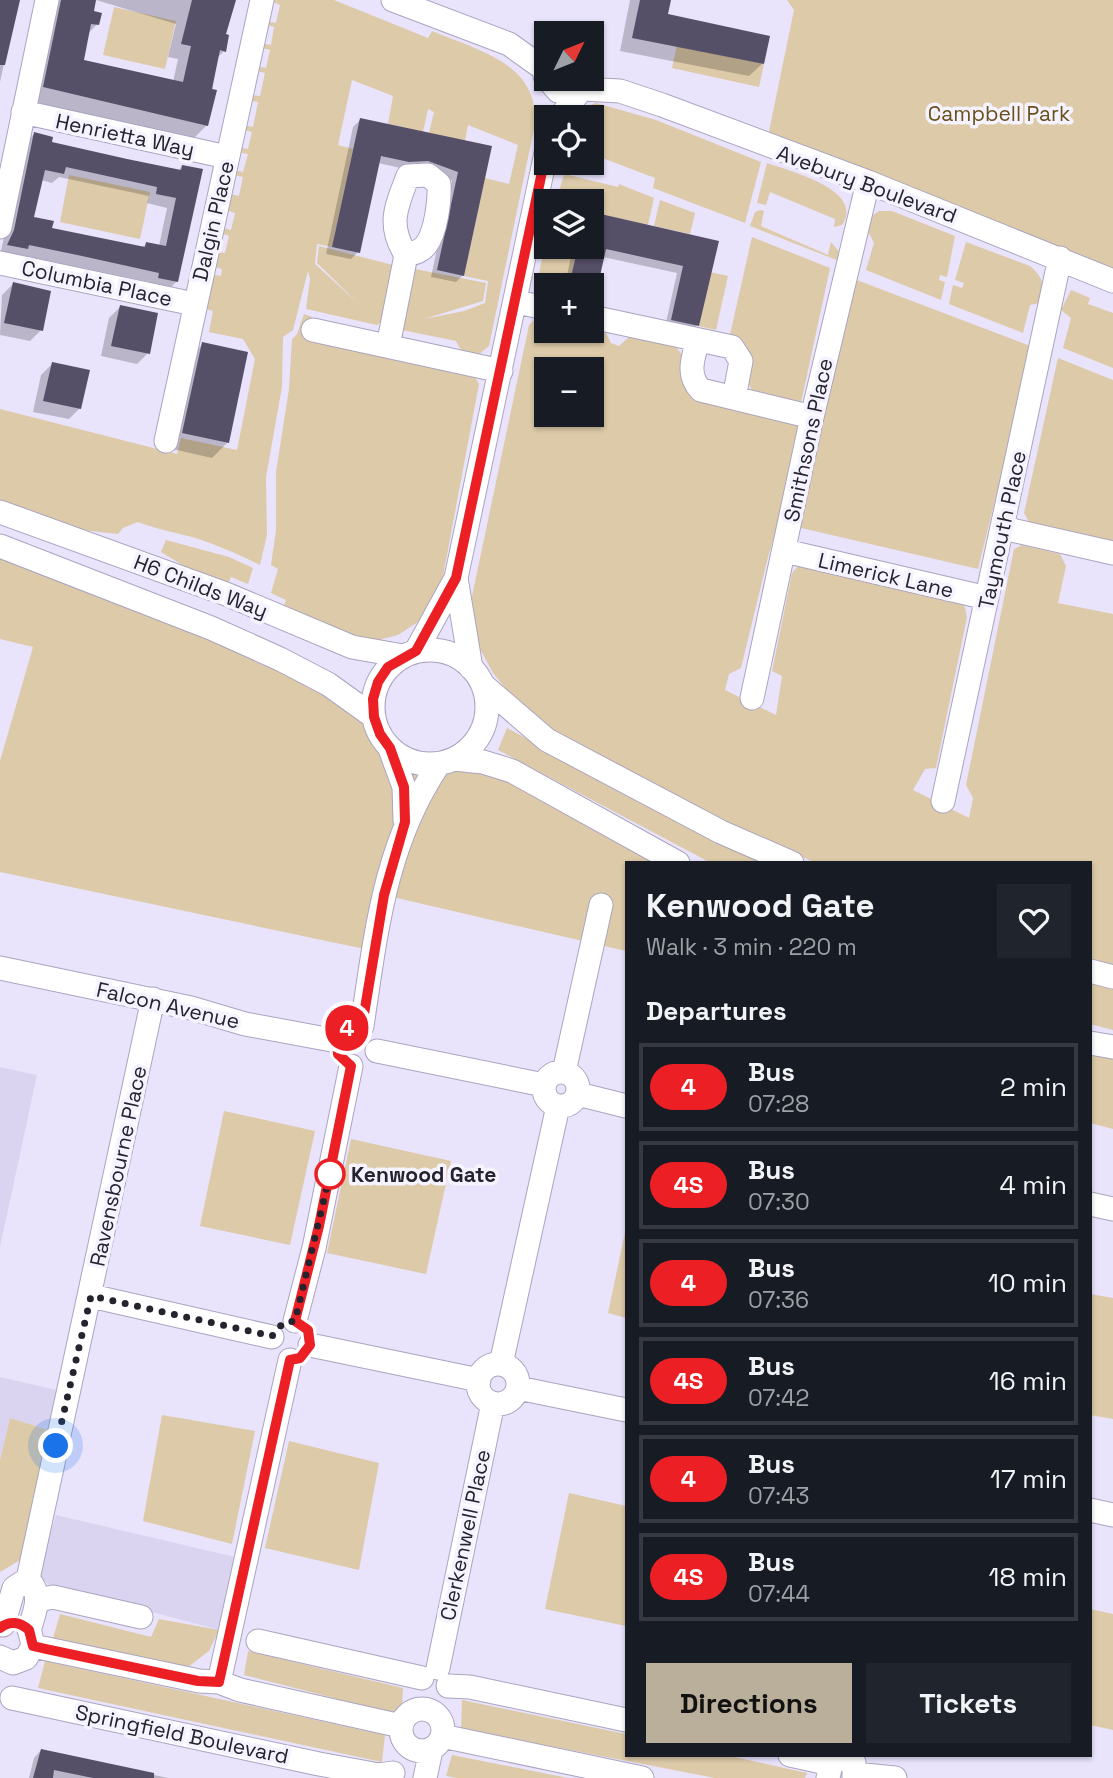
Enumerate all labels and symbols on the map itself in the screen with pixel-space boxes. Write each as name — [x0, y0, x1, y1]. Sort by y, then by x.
north arrow — [534, 21, 604, 91]
park label: Campbell Park — [928, 100, 1070, 127]
street label: Henrietta Way — [53, 107, 197, 163]
street label: Avebury Boulevard — [773, 139, 961, 229]
street label: Dalgin Place — [186, 158, 240, 284]
street label: Columbia Place — [19, 254, 175, 312]
street label: Smithsons Place — [777, 356, 839, 524]
street label: Taymouth Place — [972, 448, 1032, 612]
street label: Limerick Lane — [816, 546, 956, 604]
street label: H6 Childs Way — [130, 548, 272, 624]
street label: Falcon Avenue — [94, 975, 242, 1035]
line badge: 4 — [324, 1005, 370, 1051]
street label: Ravensbourne Place — [84, 1063, 152, 1269]
marker: Kenwood Gate — [315, 1159, 345, 1189]
place label: Kenwood Gate — [351, 1161, 496, 1188]
your location — [38, 1428, 73, 1463]
street label: Clerkenwell Place — [434, 1447, 496, 1623]
street label: Springfield Boulevard — [73, 1698, 291, 1770]

